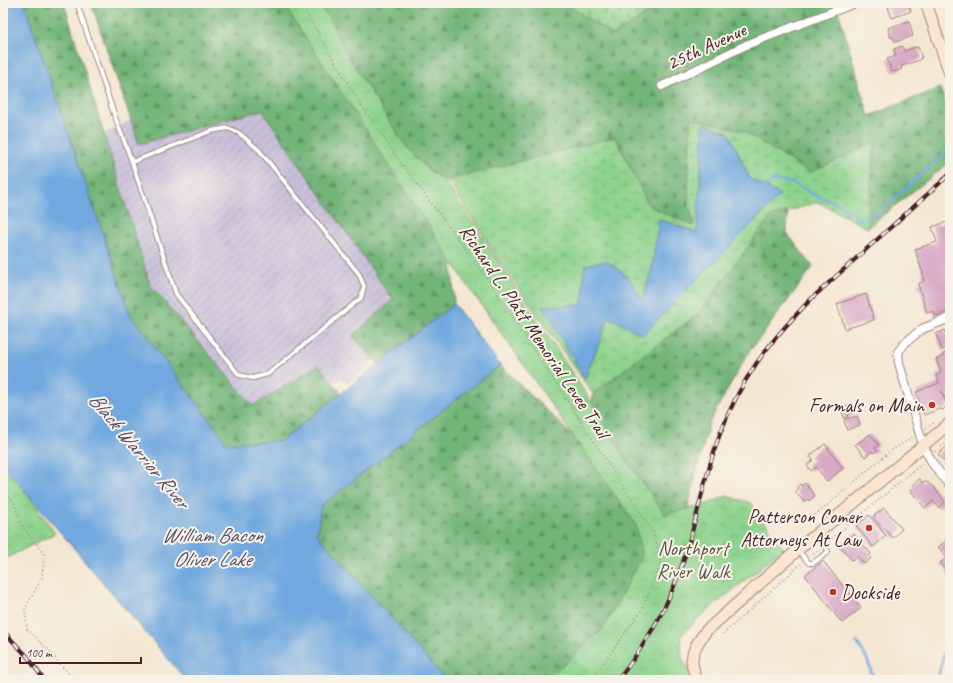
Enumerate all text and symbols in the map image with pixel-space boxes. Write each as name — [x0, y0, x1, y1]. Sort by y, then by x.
street label: 25th Avenue — [663, 17, 751, 76]
street label: Richard L. Platt Memorial Levee Trail — [454, 220, 617, 446]
water label: Black Warrior River — [83, 387, 197, 516]
place label: Formals on Main — [809, 393, 925, 418]
marker: Formals on Main — [927, 400, 937, 410]
place label: Patterson Comer Attorneys At Law — [740, 504, 863, 552]
water label: William Bacon Oliver Lake — [162, 522, 264, 572]
marker: Patterson Comer Attorneys At Law — [864, 523, 874, 533]
park label: Northport River Walk — [656, 536, 732, 584]
place label: Dockside — [841, 580, 901, 605]
marker: Dockside — [828, 587, 838, 597]
scale bar — [20, 639, 141, 665]
text: 100 m — [26, 645, 53, 661]

